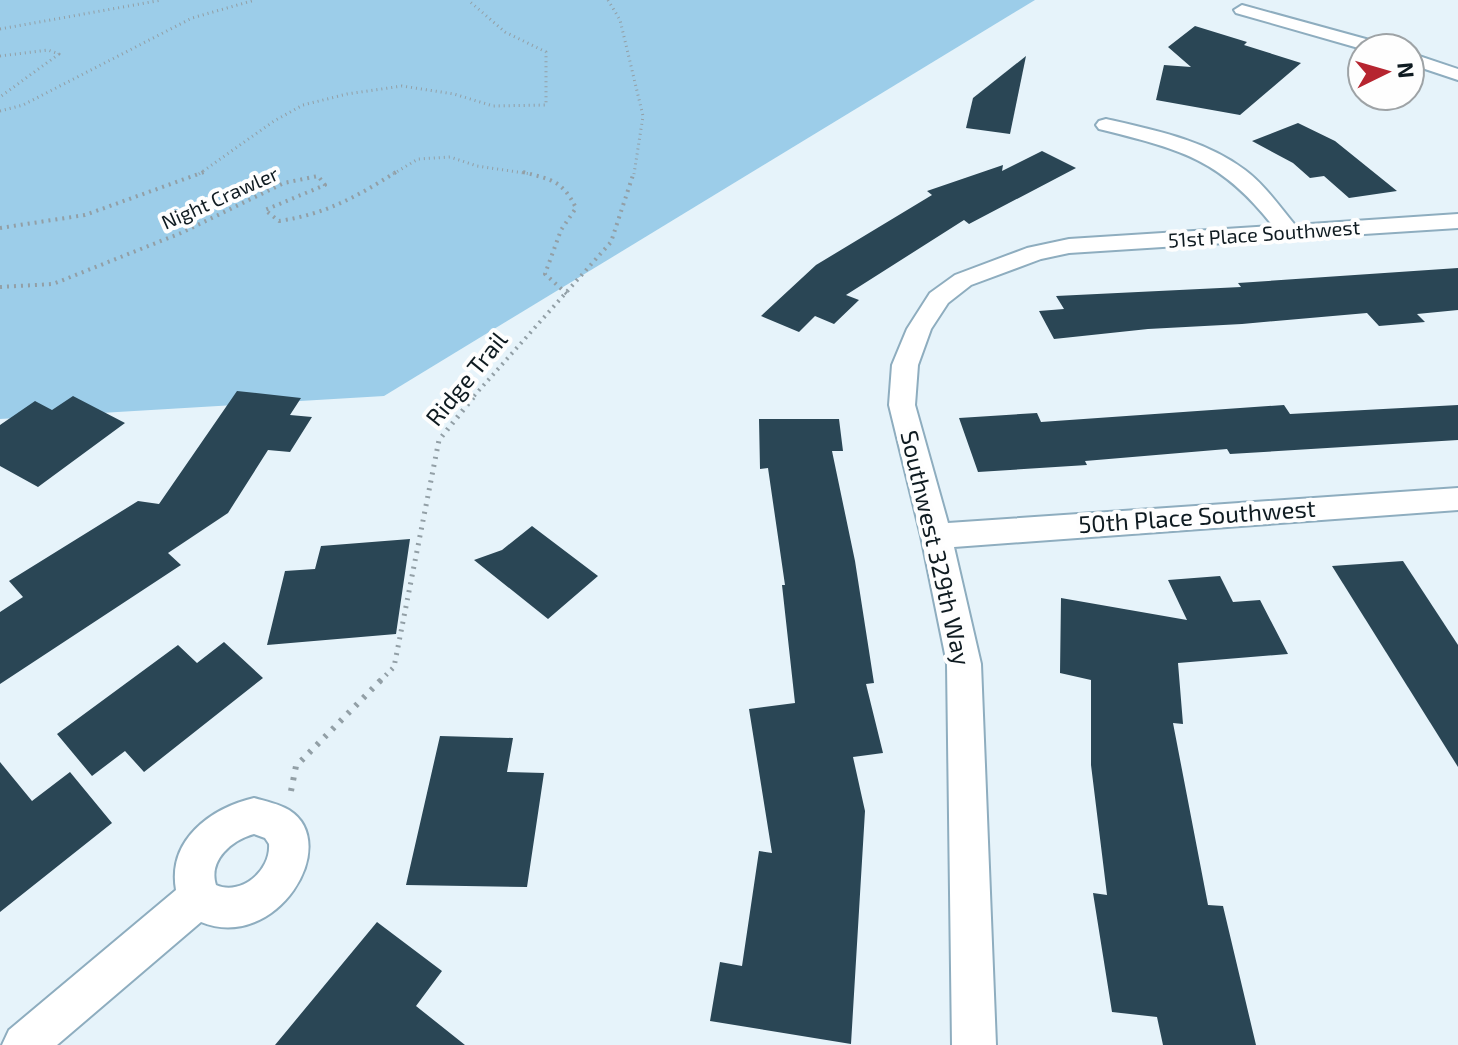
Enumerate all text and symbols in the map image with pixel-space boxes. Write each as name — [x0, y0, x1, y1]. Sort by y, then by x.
north arrow — [1346, 32, 1426, 112]
text: N — [1393, 61, 1421, 79]
street label: Night Crawler — [157, 161, 282, 234]
street label: 51st Place Southwest — [1167, 214, 1361, 252]
street label: Ridge Trail — [419, 325, 513, 431]
street label: Southwest 329th Way — [895, 427, 978, 668]
street label: 50th Place Southwest — [1077, 493, 1317, 538]

